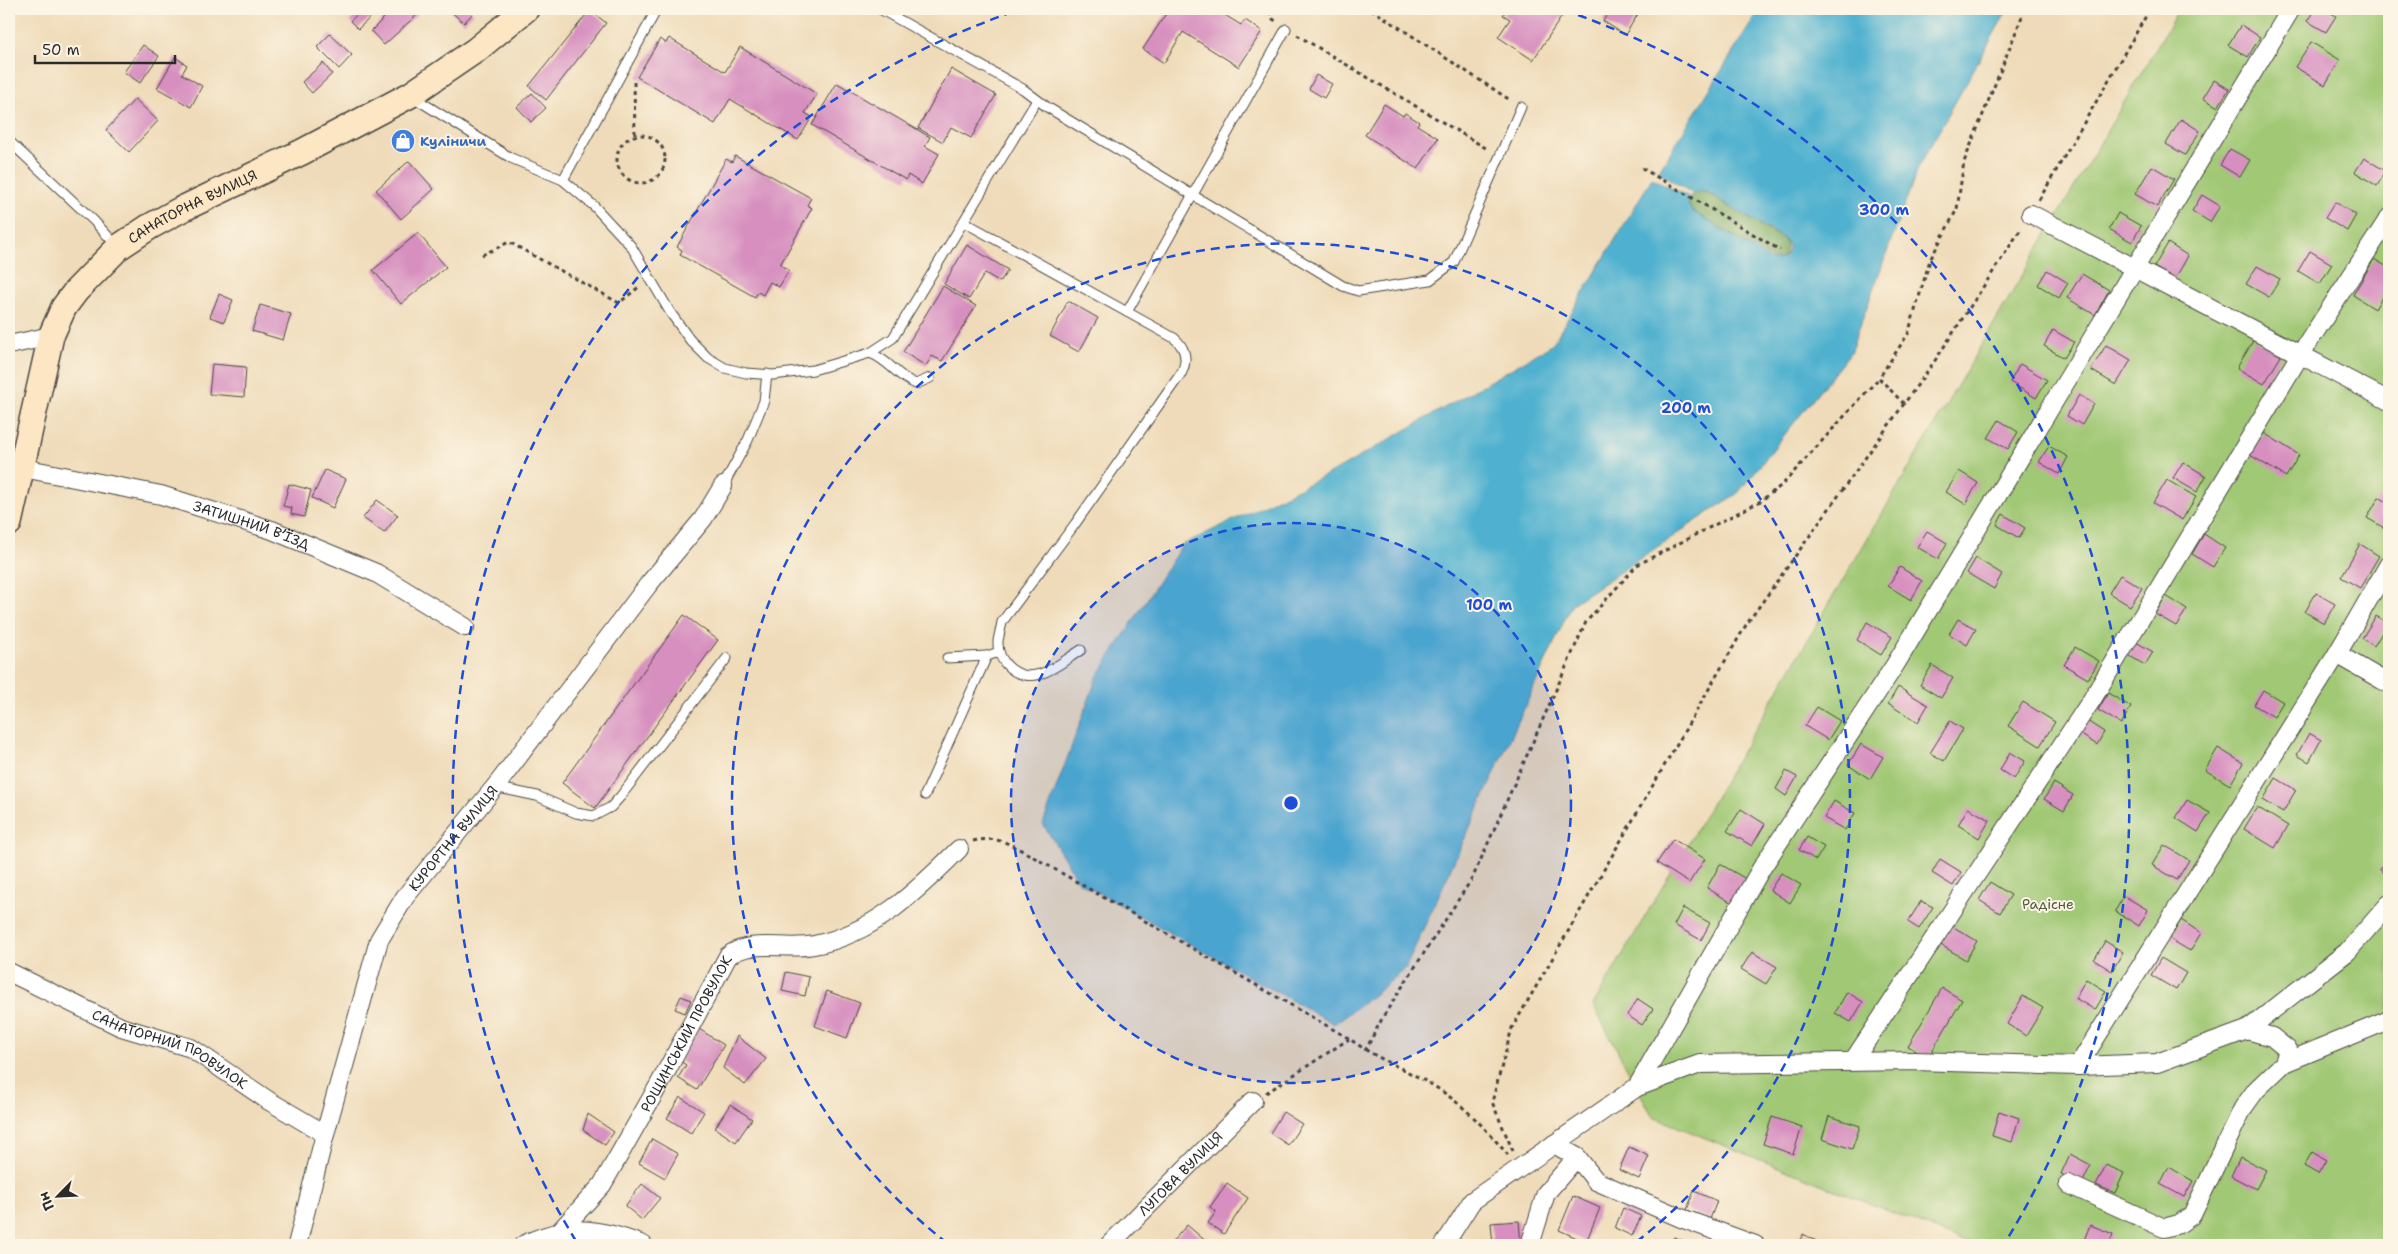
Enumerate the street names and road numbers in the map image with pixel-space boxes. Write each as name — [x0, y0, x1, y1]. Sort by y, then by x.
street label: САНАТОРНА ВУЛИЦЯ — [124, 166, 260, 248]
street label: ЗАТИШНИЙ В’ЇЗД — [191, 497, 313, 554]
street label: КУРОРТНА ВУЛИЦЯ — [405, 782, 501, 895]
street label: РОЩИНСЬКИЙ ПРОВУЛОК — [636, 952, 736, 1115]
street label: САНАТОРНИЙ ПРОВУЛОК — [89, 1005, 251, 1093]
street label: ЛУГОВА ВУЛИЦЯ — [1134, 1128, 1226, 1220]

